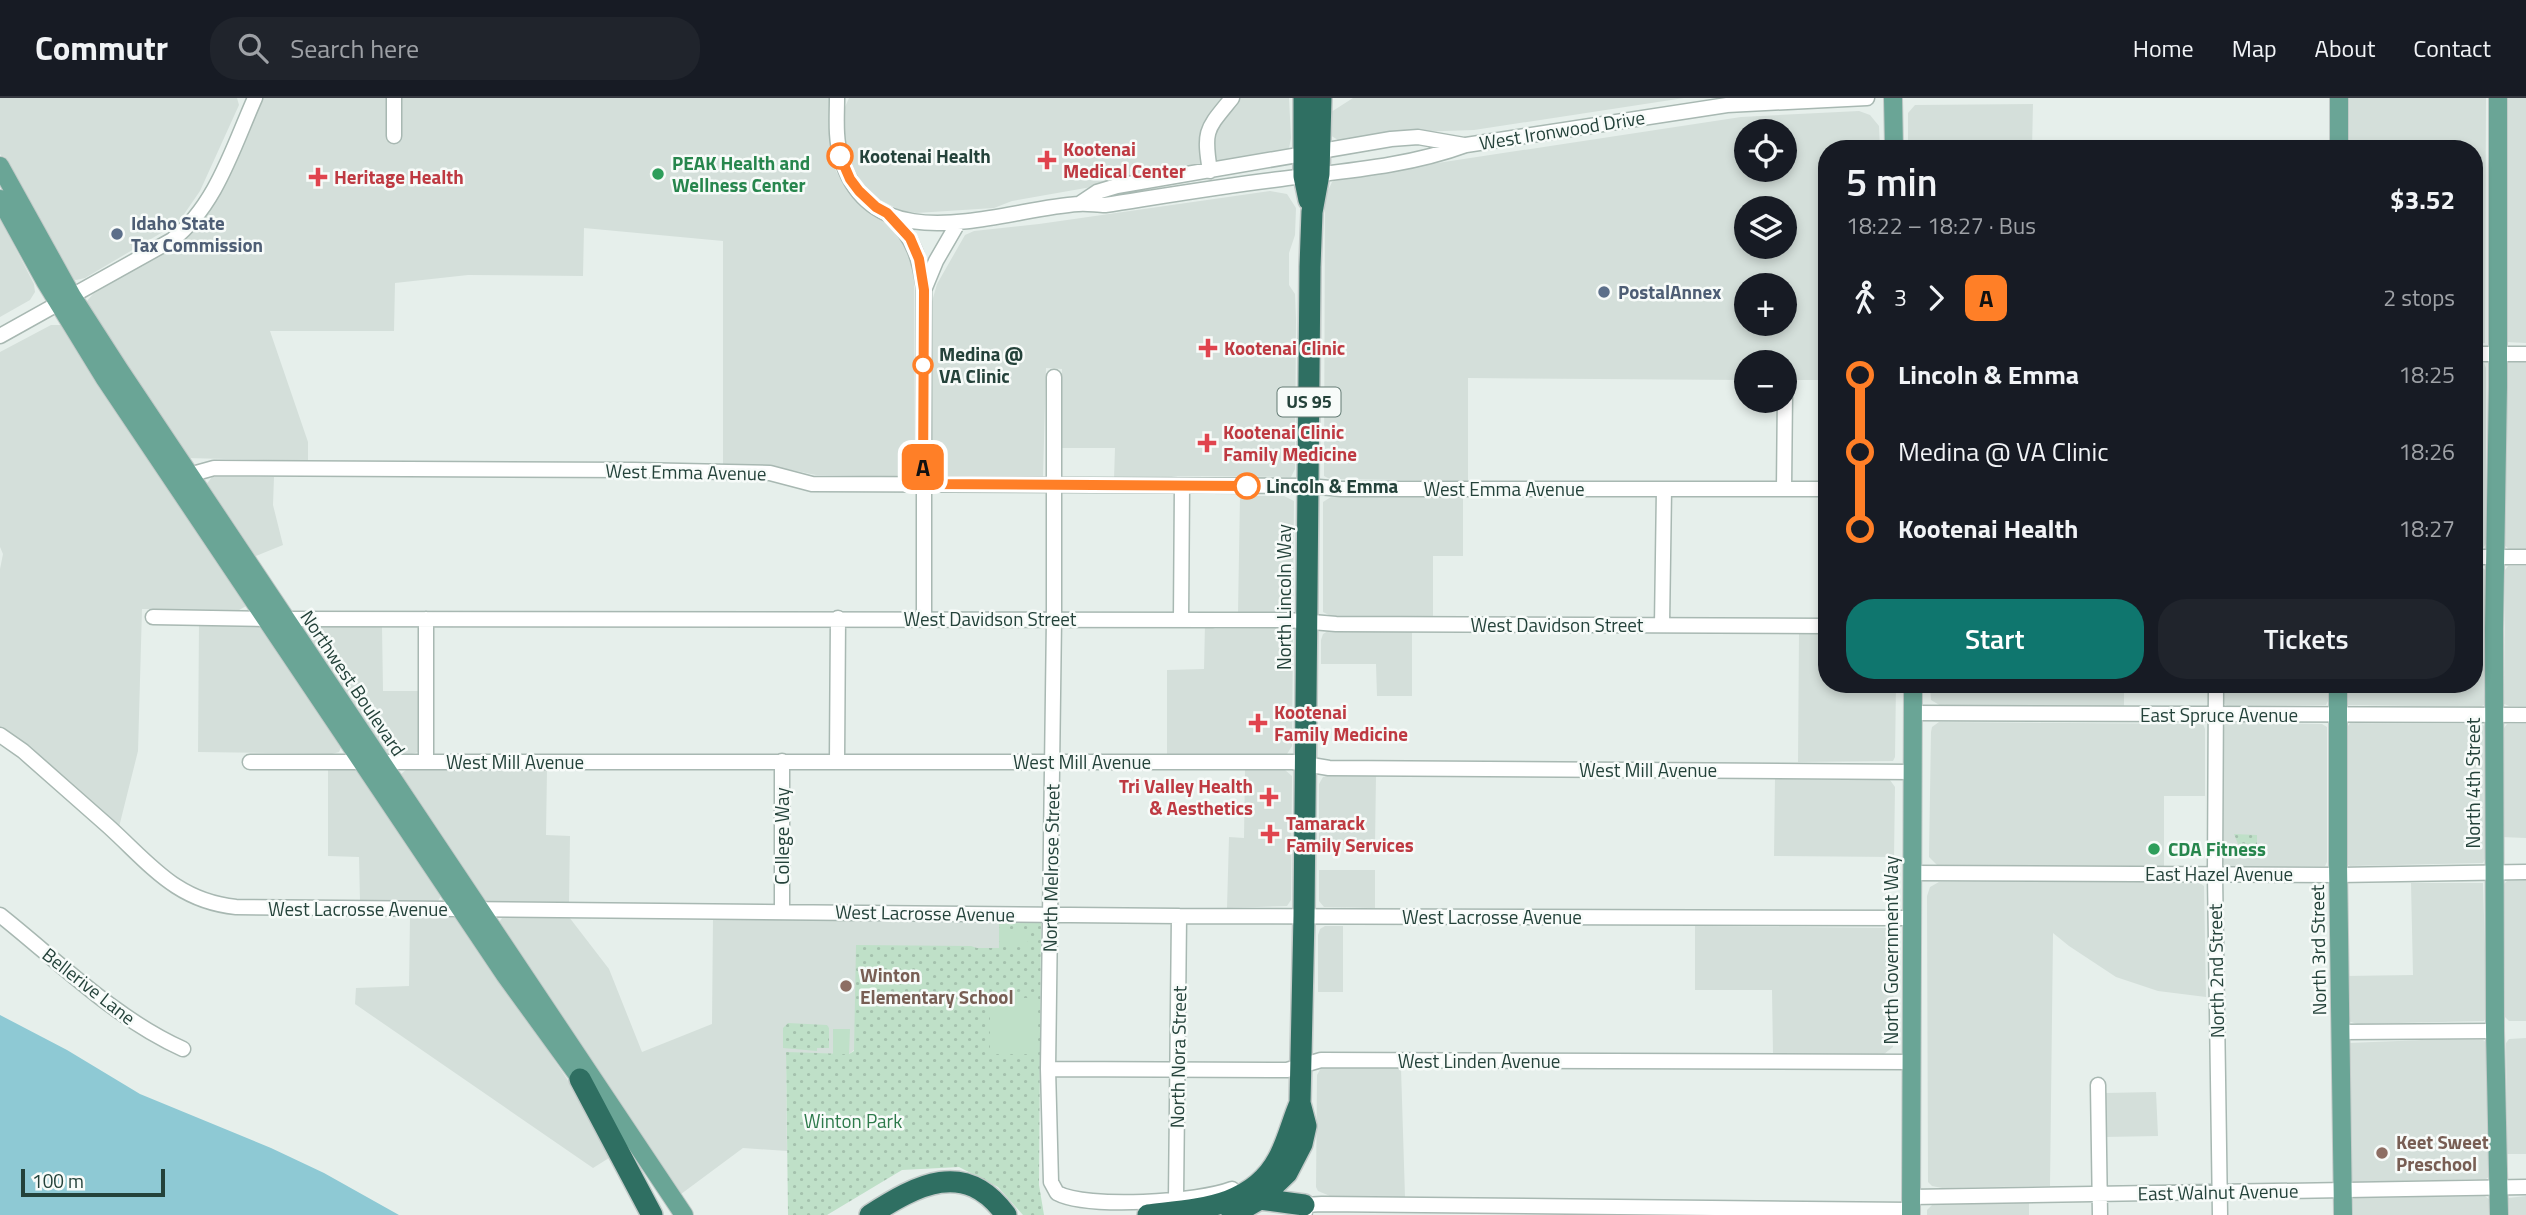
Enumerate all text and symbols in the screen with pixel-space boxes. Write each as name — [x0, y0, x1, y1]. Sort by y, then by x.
search box — [210, 17, 700, 80]
text: Commutr — [35, 23, 168, 73]
icon: search — [234, 29, 272, 67]
text: Search here — [290, 29, 419, 68]
text: Home — [2133, 30, 2194, 66]
text: Map — [2232, 30, 2277, 66]
text: About — [2315, 30, 2375, 66]
text: Contact — [2413, 30, 2491, 66]
street label: West Ironwood Drive — [1477, 102, 1647, 157]
map controls — [1734, 119, 1797, 413]
button: locate — [1734, 119, 1797, 182]
place label: Kootenai Medical Center — [1063, 134, 1186, 185]
place label: Kootenai Health — [859, 141, 991, 170]
marker: Kootenai Health — [827, 143, 853, 169]
place label: PEAK Health and Wellness Center — [672, 148, 810, 199]
marker: Kootenai Medical Center — [1037, 150, 1057, 170]
text: 5 min — [1846, 153, 1937, 211]
place label: Heritage Health — [334, 162, 464, 191]
marker: PEAK Health and Wellness Center — [650, 166, 666, 182]
marker: Heritage Health — [308, 167, 328, 187]
text: $3.52 — [2390, 180, 2455, 219]
button: layers — [1734, 196, 1797, 259]
place label: Idaho State Tax Commission — [131, 208, 263, 259]
text: 18:22 – 18:27 · Bus — [1846, 208, 2036, 243]
marker: Idaho State Tax Commission — [109, 226, 125, 242]
button: + — [1734, 273, 1797, 336]
place label: PostalAnnex — [1618, 277, 1721, 306]
icon: walk — [1846, 279, 1884, 317]
icon: forward — [1917, 279, 1955, 317]
text: 3 — [1894, 280, 1907, 315]
text: A — [1979, 280, 1993, 316]
text: 2 stops — [2383, 280, 2455, 315]
marker: PostalAnnex — [1596, 284, 1612, 300]
place label: Kootenai Clinic — [1224, 333, 1345, 362]
marker: Kootenai Clinic — [1198, 338, 1218, 358]
place label: Medina @ VA Clinic — [939, 339, 1023, 390]
button: − — [1734, 350, 1797, 413]
marker: Medina @ VA Clinic — [913, 355, 933, 375]
text: Lincoln & Emma — [1898, 355, 2079, 394]
text: 18:25 — [2398, 357, 2455, 392]
road number: US 95 — [1278, 388, 1340, 416]
place label: Kootenai Clinic Family Medicine — [1223, 417, 1357, 468]
text: Medina @ VA Clinic — [1898, 432, 2109, 471]
marker: Kootenai Clinic Family Medicine — [1197, 433, 1217, 453]
text: 18:26 — [2398, 434, 2455, 469]
line badge: A — [900, 444, 946, 490]
text: A — [916, 449, 930, 485]
street label: West Emma Avenue — [605, 456, 767, 487]
place label: Lincoln & Emma — [1266, 471, 1399, 500]
marker: Lincoln & Emma — [1234, 473, 1260, 499]
street label: West Emma Avenue — [1423, 474, 1585, 503]
text: Kootenai Health — [1898, 509, 2078, 548]
text: 18:27 — [2398, 511, 2455, 546]
street label: North Lincoln Way — [1269, 524, 1298, 670]
button: Start — [1846, 599, 2144, 679]
button: Tickets — [2158, 599, 2455, 679]
street label: Northwest Boulevard — [294, 604, 413, 761]
street label: West Davidson Street — [904, 604, 1077, 633]
street label: West Davidson Street — [1471, 610, 1644, 639]
place label: Kootenai Family Medicine — [1274, 697, 1408, 748]
street label: East Spruce Avenue — [2140, 700, 2298, 729]
marker: Kootenai Family Medicine — [1248, 713, 1268, 733]
street label: North 4th Street — [2458, 717, 2487, 849]
street label: West Mill Avenue — [446, 747, 584, 776]
street label: West Mill Avenue — [1013, 747, 1151, 776]
street label: West Mill Avenue — [1579, 755, 1717, 784]
place label: Tri Valley Health & Aesthetics — [1119, 771, 1253, 822]
street label: North Melrose Street — [1035, 783, 1066, 952]
street label: College Way — [767, 787, 796, 885]
marker: Tri Valley Health & Aesthetics — [1259, 787, 1279, 807]
place label: Tamarack Family Services — [1286, 808, 1414, 859]
marker: Tamarack Family Services — [1260, 824, 1280, 844]
place label: CDA Fitness — [2168, 834, 2266, 863]
marker: CDA Fitness — [2146, 841, 2162, 857]
street label: North Government Way — [1876, 856, 1905, 1044]
street label: East Hazel Avenue — [2145, 859, 2293, 888]
street label: North 3rd Street — [2302, 884, 2333, 1016]
street label: West Lacrosse Avenue — [268, 894, 448, 923]
street label: West Lacrosse Avenue — [835, 896, 1015, 929]
street label: West Lacrosse Avenue — [1402, 902, 1582, 931]
street label: North 2nd Street — [2200, 903, 2231, 1038]
street label: Bellerive Lane — [36, 940, 142, 1031]
place label: Winton Elementary School — [860, 960, 1014, 1011]
marker: Winton Elementary School — [838, 978, 854, 994]
street label: North Nora Street — [1162, 985, 1193, 1128]
street label: West Linden Avenue — [1398, 1046, 1560, 1075]
park label: Winton Park — [804, 1106, 902, 1135]
place label: Keet Sweet Preschool — [2396, 1127, 2489, 1178]
marker: Keet Sweet Preschool — [2374, 1145, 2390, 1161]
scale bar — [21, 1166, 164, 1198]
text: 100 m — [32, 1166, 84, 1195]
street label: East Walnut Avenue — [2137, 1176, 2299, 1207]

